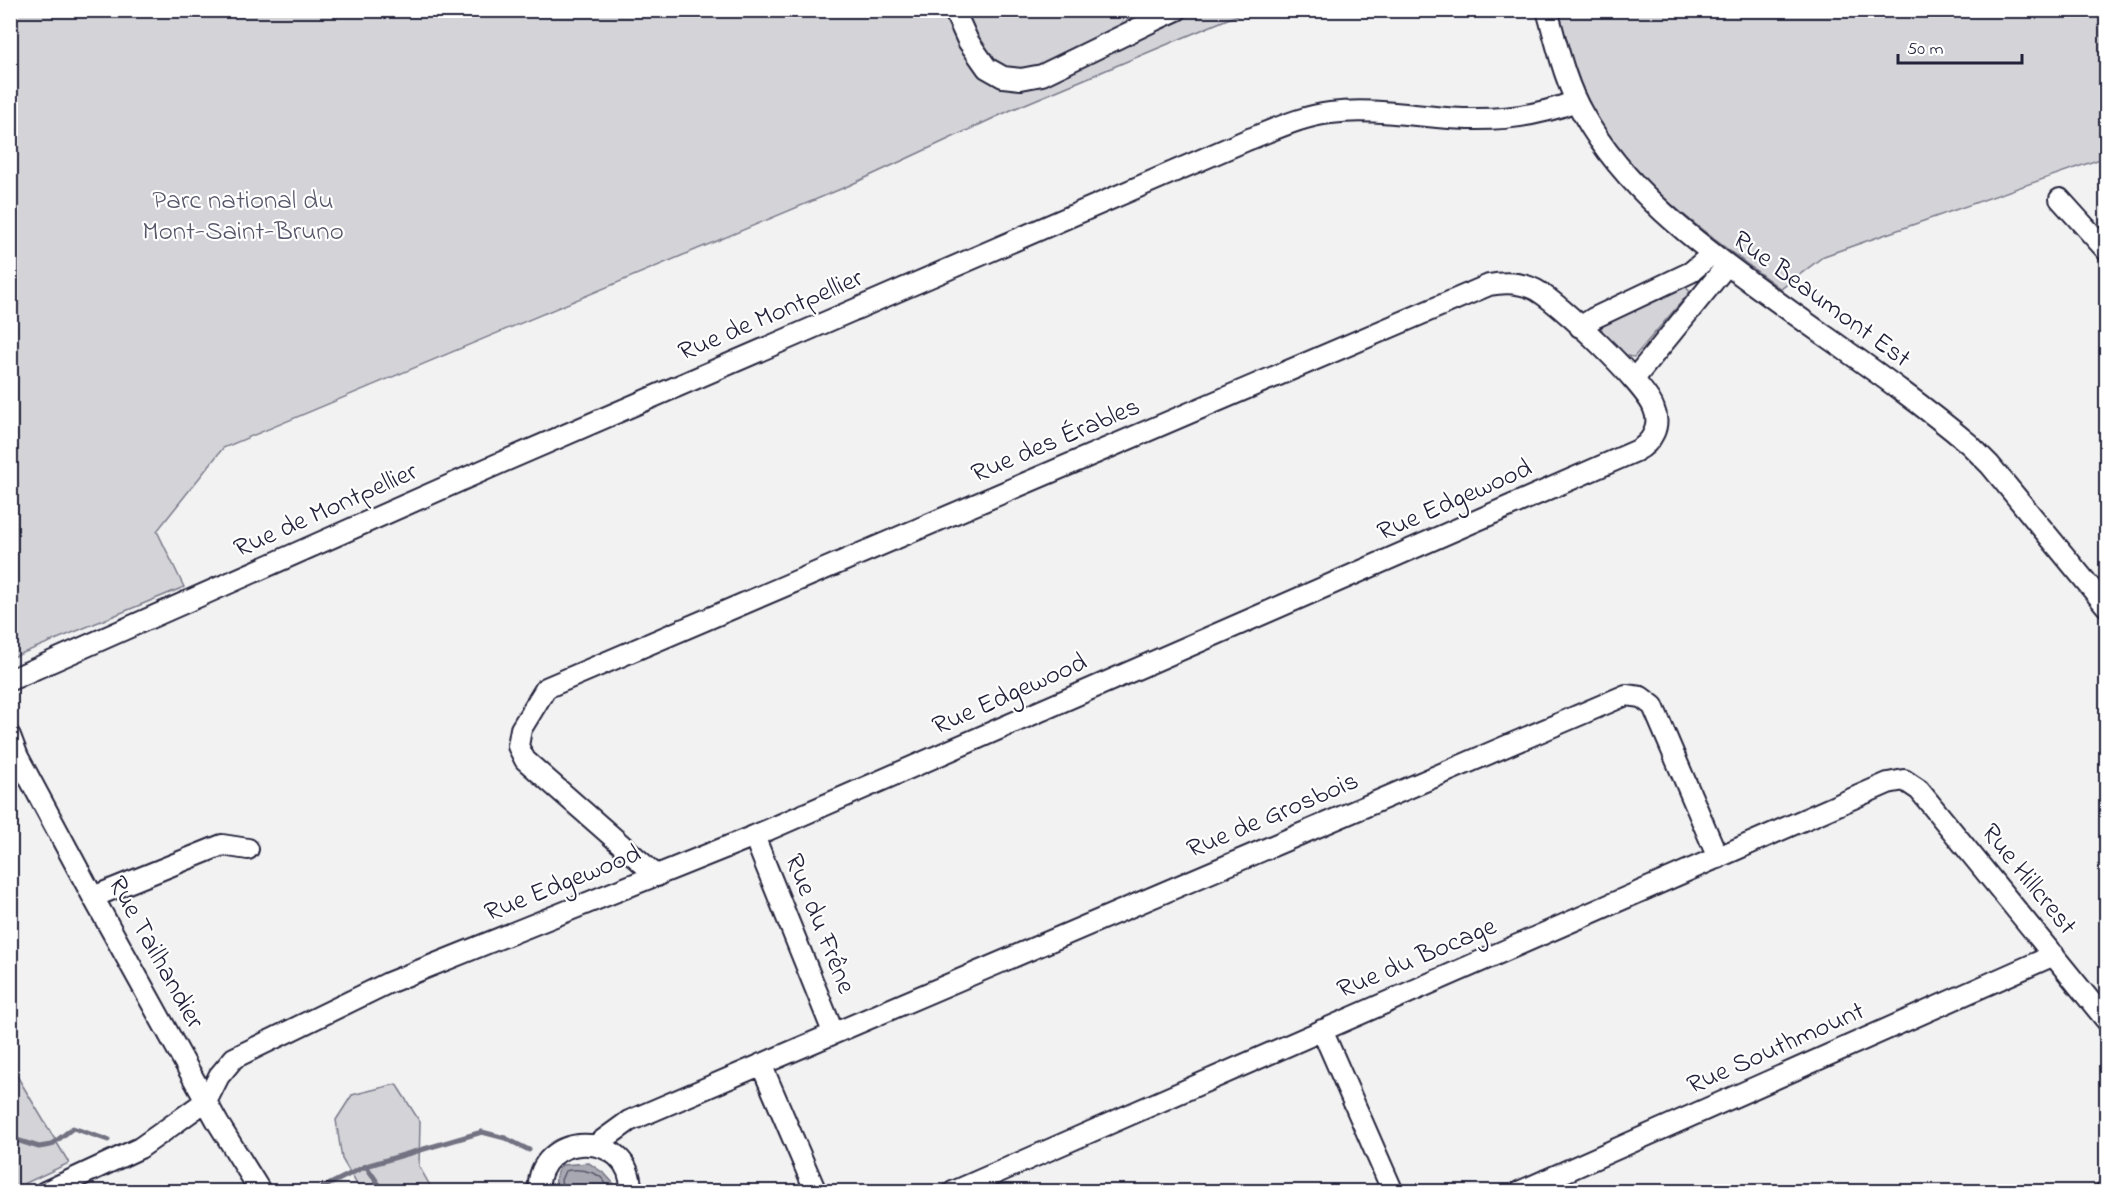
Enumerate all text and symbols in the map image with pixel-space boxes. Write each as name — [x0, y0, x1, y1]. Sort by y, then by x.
scale bar — [1898, 27, 2022, 65]
text: 50 m — [1907, 37, 1944, 63]
park label: Parc national du Mont-Saint-Bruno — [142, 182, 344, 252]
street label: Rue Beaumont Est — [1724, 222, 1918, 378]
street label: Rue de Montpellier — [673, 259, 870, 372]
street label: Rue des Érables — [966, 388, 1146, 494]
street label: Rue Edgewood — [1371, 450, 1539, 552]
street label: Rue de Montpellier — [228, 453, 425, 569]
street label: Rue Edgewood — [926, 644, 1094, 746]
street label: Rue de Grosbois — [1181, 762, 1365, 870]
street label: Rue Hillcrest — [1971, 816, 2085, 944]
street label: Rue Edgewood — [479, 835, 647, 933]
street label: Rue du Frêne — [773, 848, 865, 1001]
street label: Rue Tailhandier — [97, 869, 214, 1037]
street label: Rue du Bocage — [1331, 908, 1503, 1010]
street label: Rue Southmount — [1681, 992, 1871, 1106]

